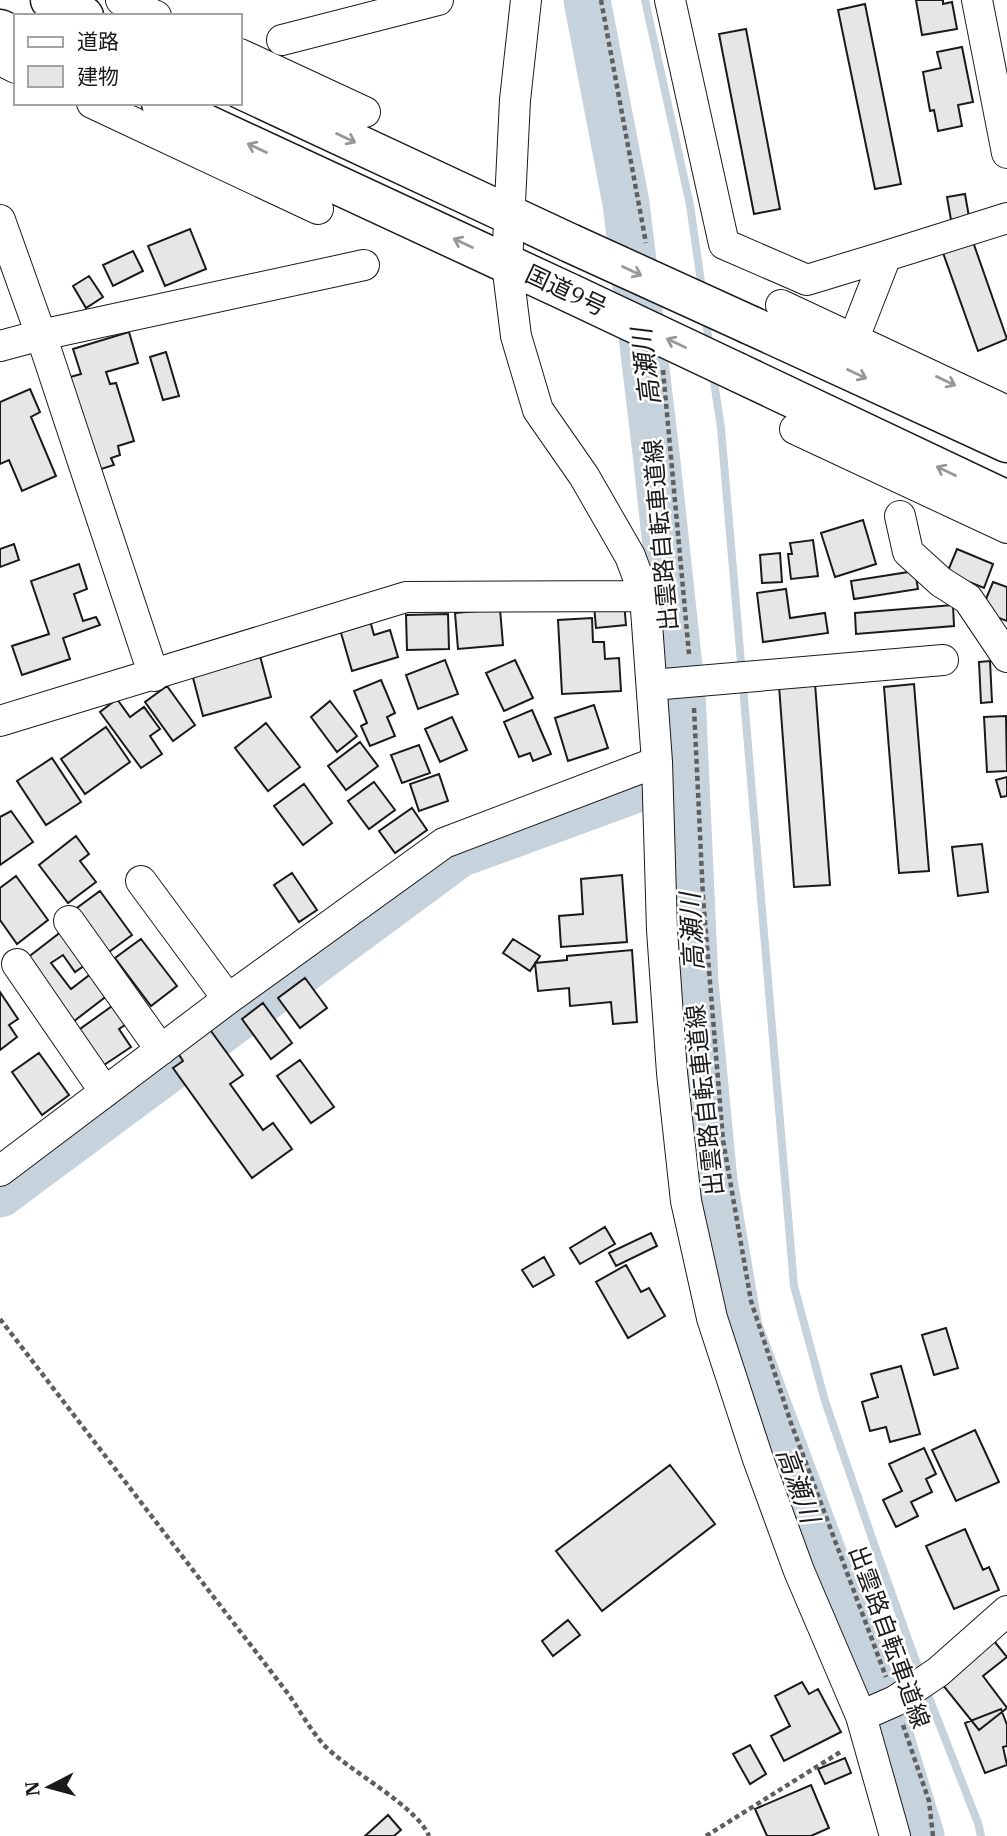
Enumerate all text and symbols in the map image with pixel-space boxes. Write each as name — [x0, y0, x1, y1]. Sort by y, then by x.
legend — [14, 14, 242, 105]
text: 道路 — [77, 27, 119, 55]
text: 建物 — [77, 62, 119, 90]
one-way arrow — [335, 132, 356, 145]
one-way arrow — [247, 141, 268, 154]
one-way arrow — [453, 236, 474, 250]
street label: 国道9号 — [521, 257, 612, 323]
one-way arrow — [621, 265, 642, 278]
water label: 高瀬川 — [623, 323, 667, 408]
one-way arrow — [665, 335, 686, 348]
one-way arrow — [846, 368, 867, 381]
one-way arrow — [935, 376, 956, 389]
street label: 出雲路自転車道線 — [636, 438, 684, 632]
one-way arrow — [936, 463, 957, 477]
water label: 高瀬川 — [672, 889, 710, 972]
street label: 出雲路自転車道線 — [678, 1003, 730, 1197]
water label: 高瀬川 — [770, 1442, 829, 1530]
street label: 出雲路自転車道線 — [842, 1541, 938, 1732]
north arrow — [14, 1752, 84, 1822]
text: N — [19, 1780, 45, 1798]

